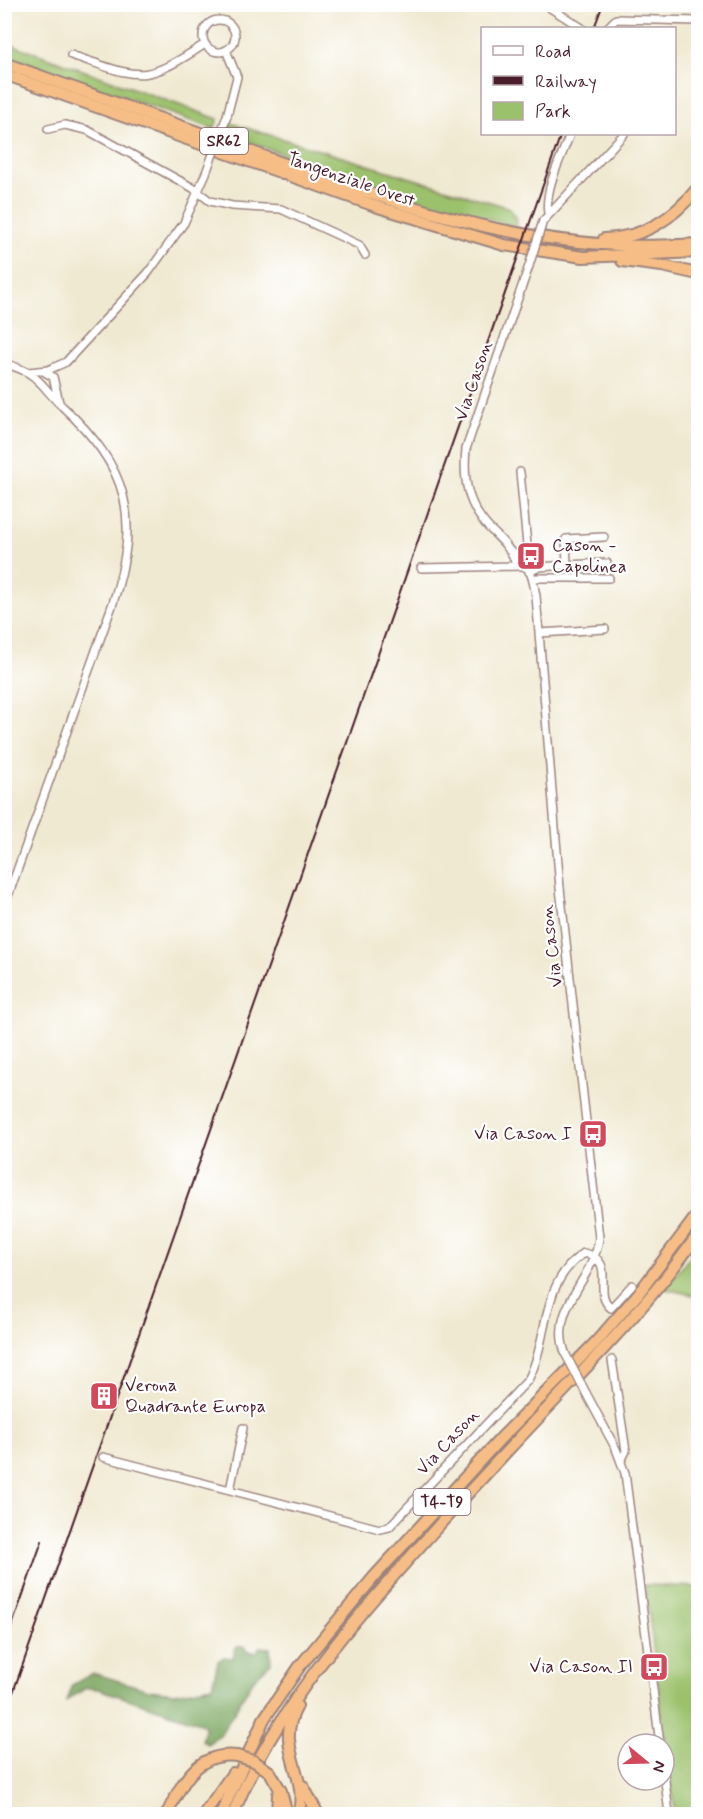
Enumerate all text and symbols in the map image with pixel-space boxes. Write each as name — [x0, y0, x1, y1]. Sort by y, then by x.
legend — [481, 27, 676, 135]
text: Road — [535, 40, 571, 64]
text: Railway — [535, 70, 597, 94]
text: Park — [535, 100, 571, 124]
road number: SR62 — [200, 128, 248, 154]
street label: Tangenziale Ovest — [283, 147, 419, 214]
street label: Via Cason — [449, 338, 499, 424]
place label: Cason - Capolinea — [552, 534, 627, 579]
bus stop icon: Cason - Capolinea — [515, 540, 547, 572]
street label: Via Cason — [535, 903, 569, 989]
bus stop icon: Via Cason I — [577, 1118, 609, 1150]
place label: Via Cason I — [474, 1122, 572, 1146]
place label: Verona Quadrante Europa — [125, 1374, 266, 1419]
building icon: Verona Quadrante Europa — [88, 1380, 120, 1412]
street label: Via Cason — [411, 1404, 485, 1480]
road number: T4-T9 — [414, 1489, 470, 1515]
bus stop icon: Via Cason II — [638, 1651, 670, 1683]
place label: Via Cason II — [529, 1655, 633, 1679]
north arrow — [616, 1732, 676, 1792]
text: N — [647, 1758, 670, 1775]

